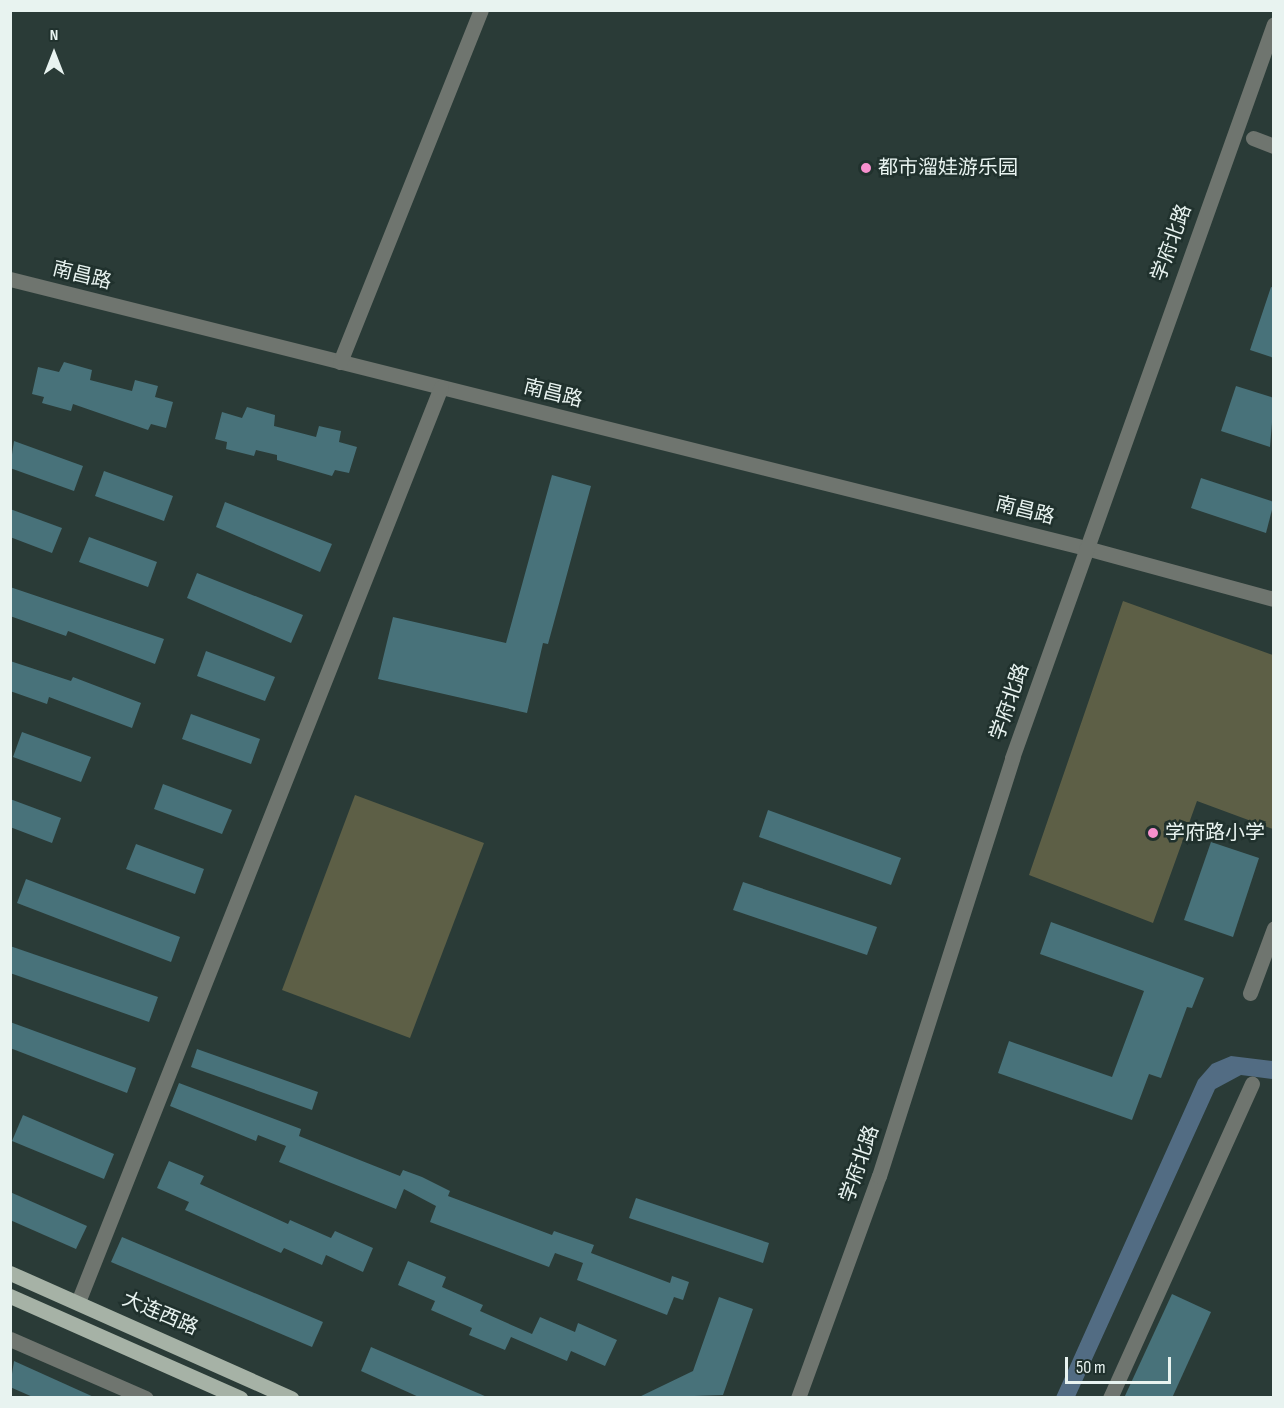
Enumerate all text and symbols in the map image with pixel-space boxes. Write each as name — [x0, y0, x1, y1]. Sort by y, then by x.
north arrow — [24, 24, 84, 84]
text: N — [50, 26, 58, 45]
place label: 都市溜娃游乐园 — [878, 156, 1018, 180]
marker: 都市溜娃游乐园 — [859, 161, 873, 175]
street label: 学府北路 — [1147, 201, 1197, 285]
street label: 南昌路 — [50, 257, 114, 295]
street label: 南昌路 — [521, 375, 585, 413]
street label: 南昌路 — [993, 492, 1057, 530]
street label: 学府北路 — [986, 660, 1034, 744]
place label: 学府路小学 — [1165, 821, 1265, 845]
marker: 学府路小学 — [1146, 826, 1160, 840]
street label: 学府北路 — [836, 1122, 884, 1206]
street label: 大连西路 — [118, 1287, 202, 1341]
scale bar — [1068, 1345, 1174, 1383]
text: 50 m — [1076, 1357, 1106, 1378]

